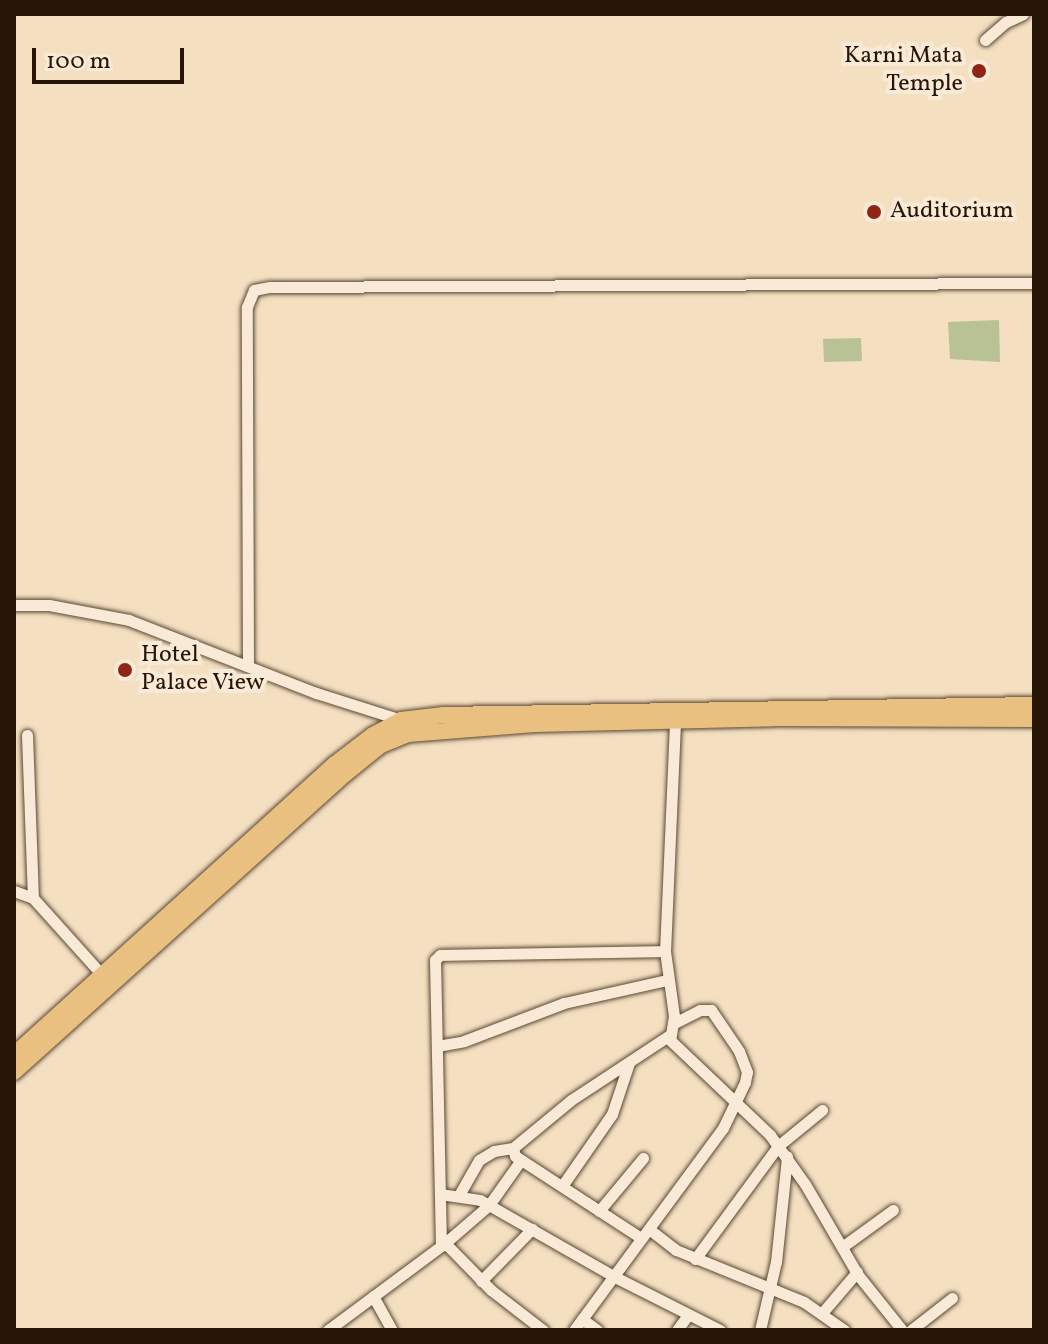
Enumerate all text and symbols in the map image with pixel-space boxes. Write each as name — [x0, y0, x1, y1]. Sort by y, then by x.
scale bar — [36, 32, 188, 82]
place label: Karni Mata Temple — [844, 43, 963, 99]
text: 100 m — [46, 45, 111, 79]
marker: Karni Mata Temple — [970, 62, 988, 80]
place label: Auditorium — [890, 198, 1014, 226]
marker: Auditorium — [865, 203, 883, 221]
place label: Hotel Palace View — [141, 642, 265, 698]
marker: Hotel Palace View — [116, 661, 134, 679]

